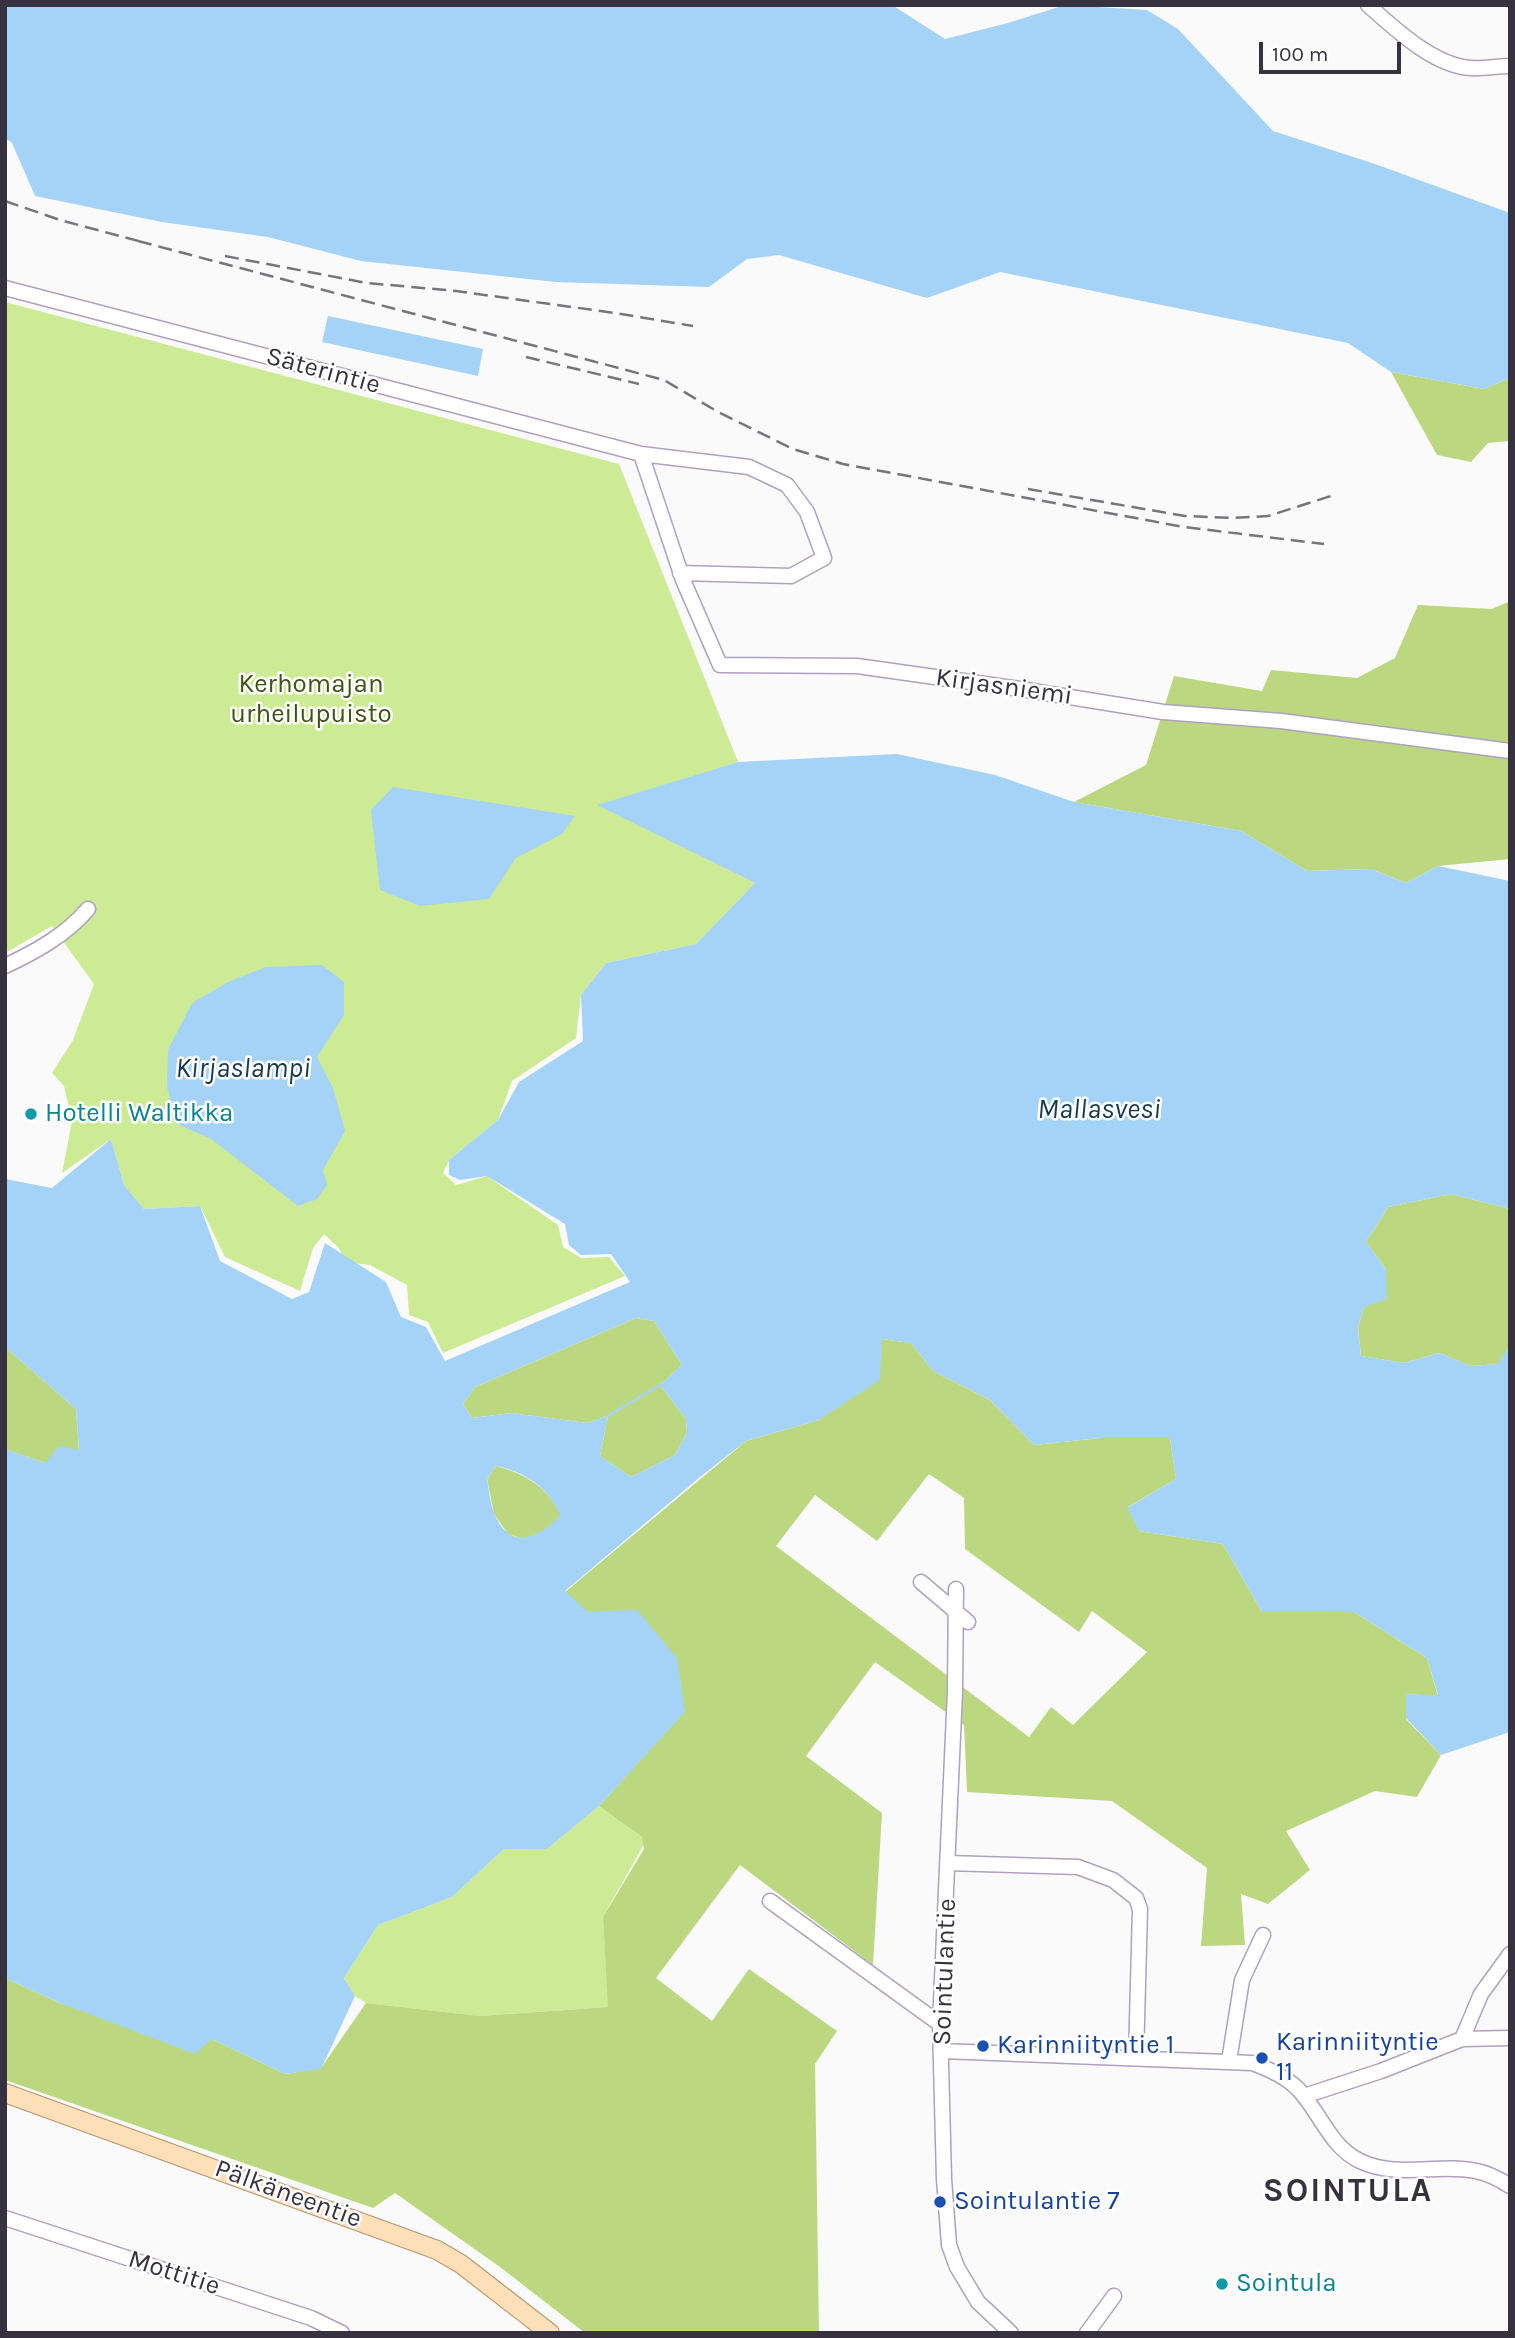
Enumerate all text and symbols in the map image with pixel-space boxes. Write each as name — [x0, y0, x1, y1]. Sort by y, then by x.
scale bar — [1263, 28, 1405, 72]
text: 100 m — [1272, 42, 1329, 66]
street label: Säterintie — [263, 341, 383, 401]
street label: Kirjasniemi — [934, 662, 1074, 712]
park label: Kerhomajan urheilupuisto — [230, 669, 392, 730]
water label: Kirjaslampi — [176, 1052, 310, 1086]
water label: Mallasvesi — [1037, 1093, 1161, 1127]
place label: Hotelli Waltikka — [45, 1098, 233, 1130]
marker: Hotelli Waltikka — [23, 1106, 39, 1122]
street label: Sointulantie — [927, 1898, 963, 2046]
place label: Karinniityntie 11 — [1276, 2027, 1439, 2088]
place label: Karinniityntie 1 — [997, 2030, 1174, 2062]
marker: Karinniityntie 1 — [975, 2038, 991, 2054]
marker: Karinniityntie 11 — [1254, 2050, 1270, 2066]
street label: Pälkäneentie — [210, 2153, 366, 2235]
district label: SOINTULA — [1264, 2172, 1432, 2212]
place label: Sointulantie 7 — [954, 2186, 1119, 2218]
marker: Sointulantie 7 — [932, 2194, 948, 2210]
street label: Mottitie — [124, 2244, 224, 2302]
place label: Sointula — [1236, 2268, 1336, 2300]
marker: Sointula — [1214, 2276, 1230, 2292]

